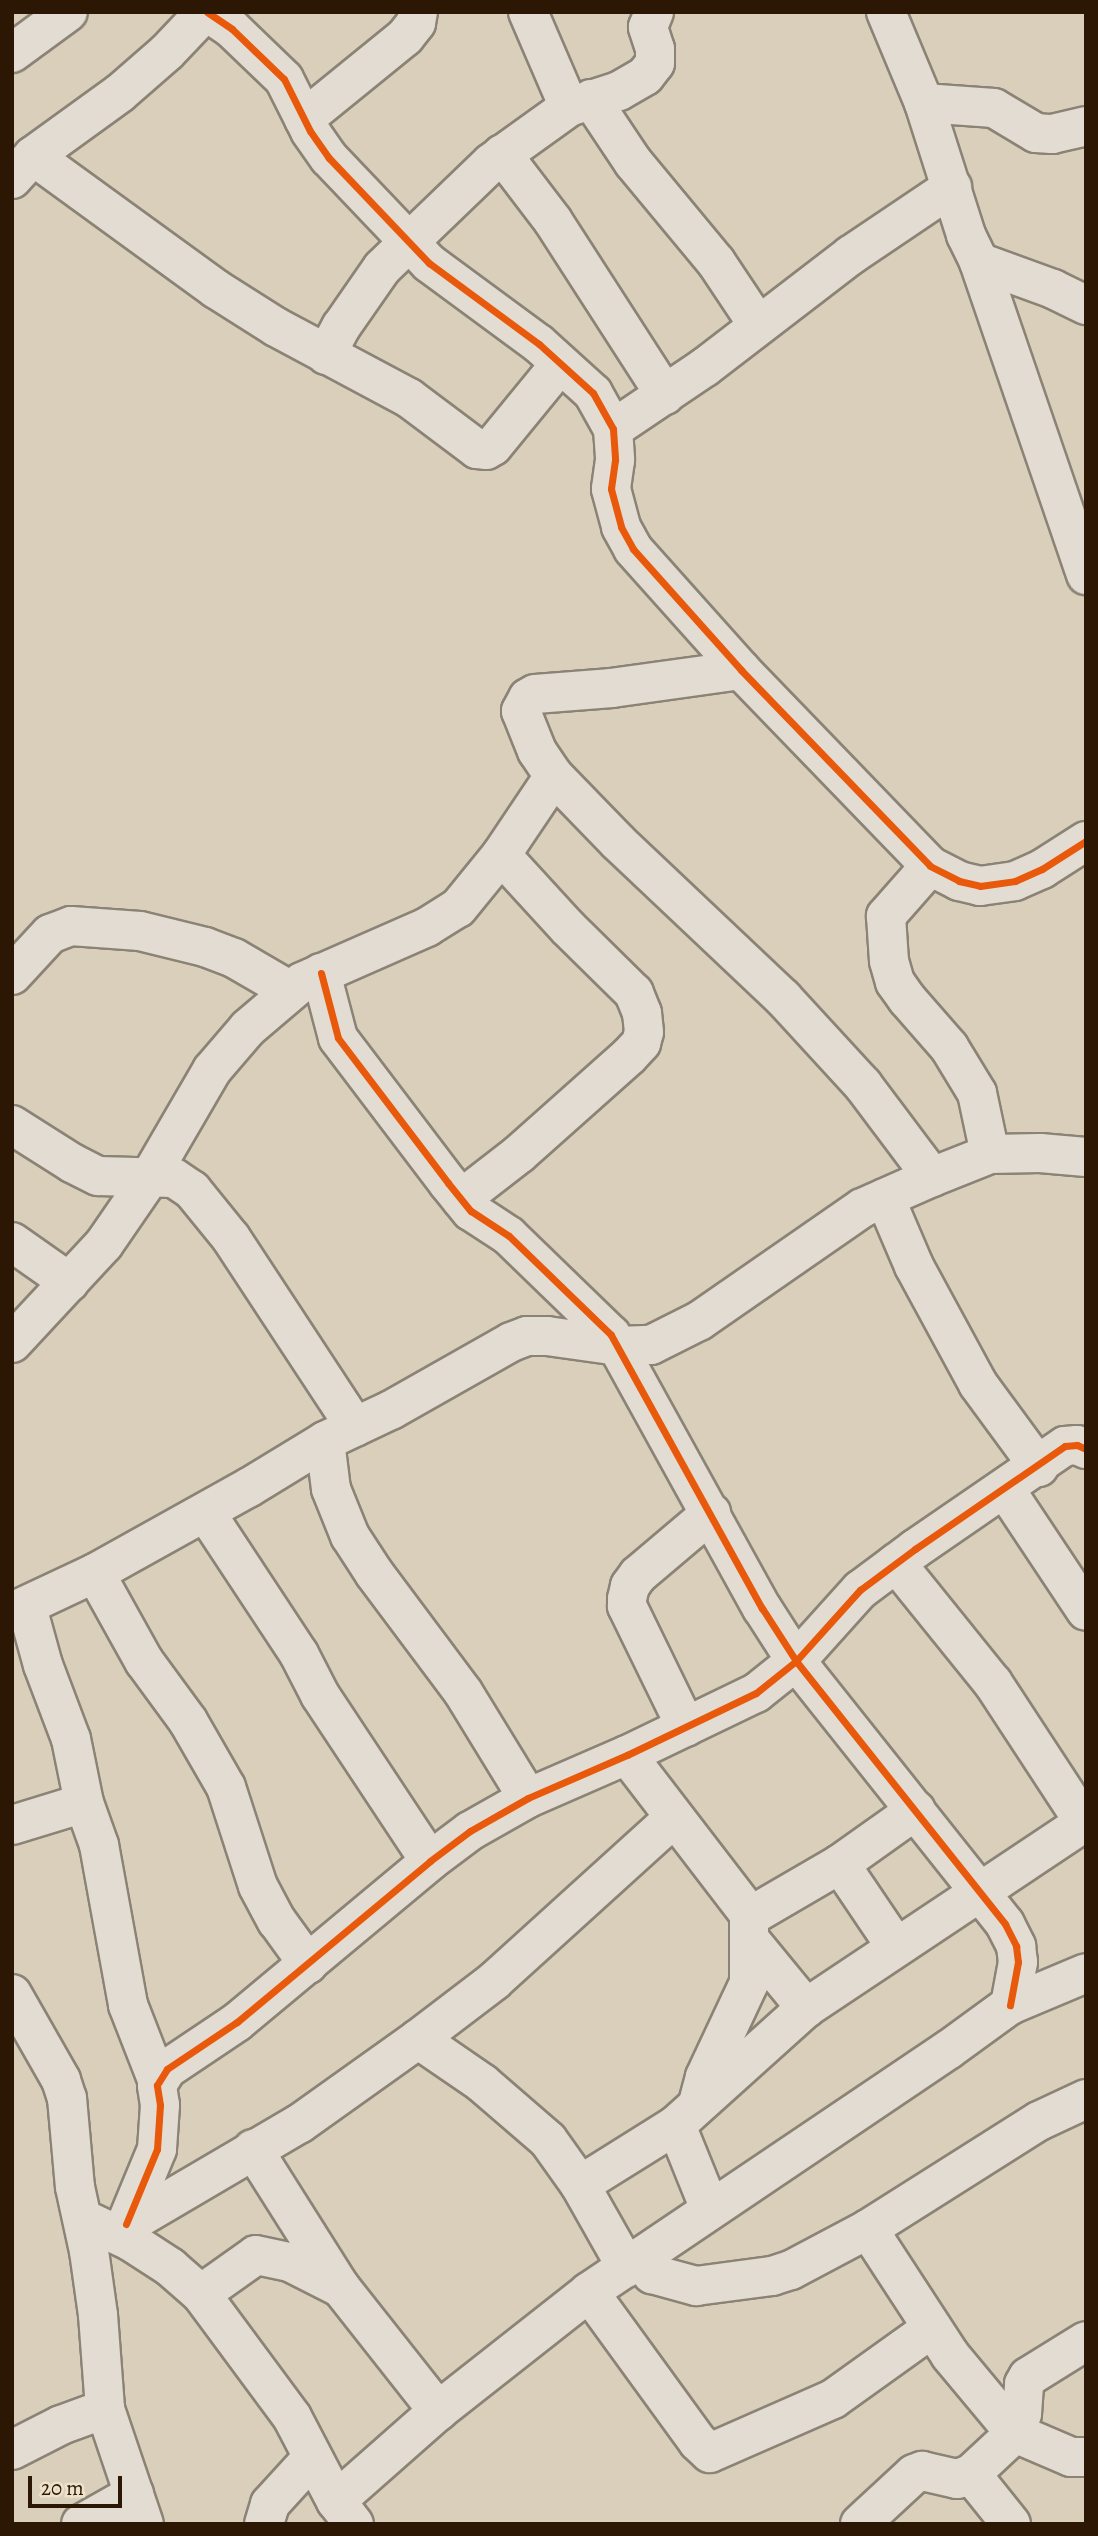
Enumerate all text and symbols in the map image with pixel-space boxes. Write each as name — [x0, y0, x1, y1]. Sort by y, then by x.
scale bar — [32, 2462, 126, 2506]
text: 20 m — [41, 2474, 84, 2502]

